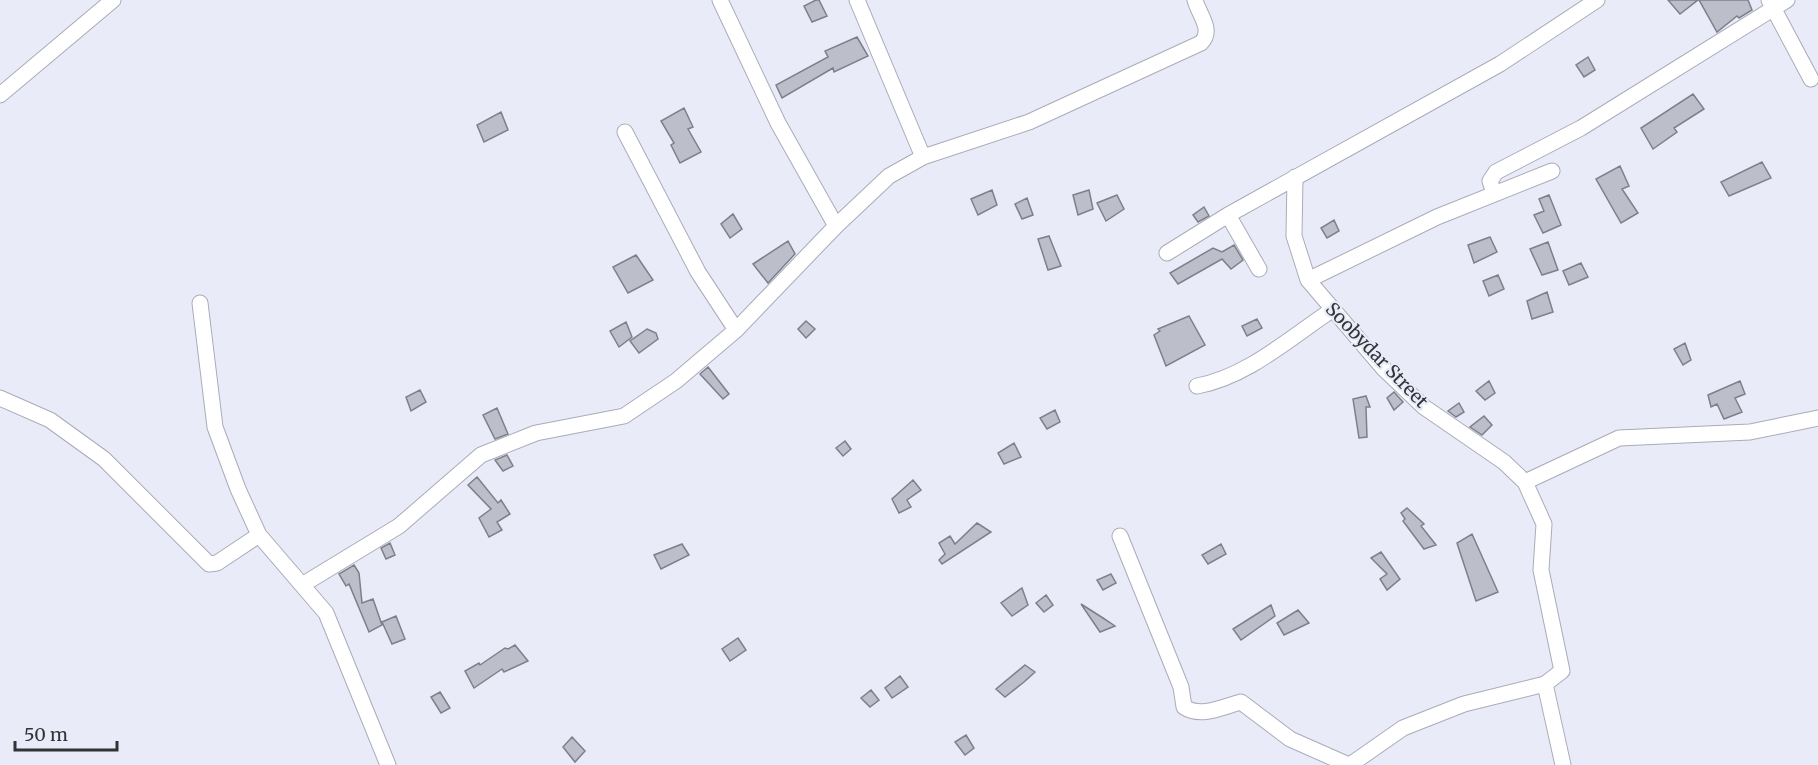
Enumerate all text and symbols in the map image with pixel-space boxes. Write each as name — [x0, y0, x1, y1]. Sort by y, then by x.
street label: Soobydar Street — [1321, 297, 1433, 413]
scale bar — [15, 714, 117, 752]
text: 50 m — [24, 723, 68, 746]

